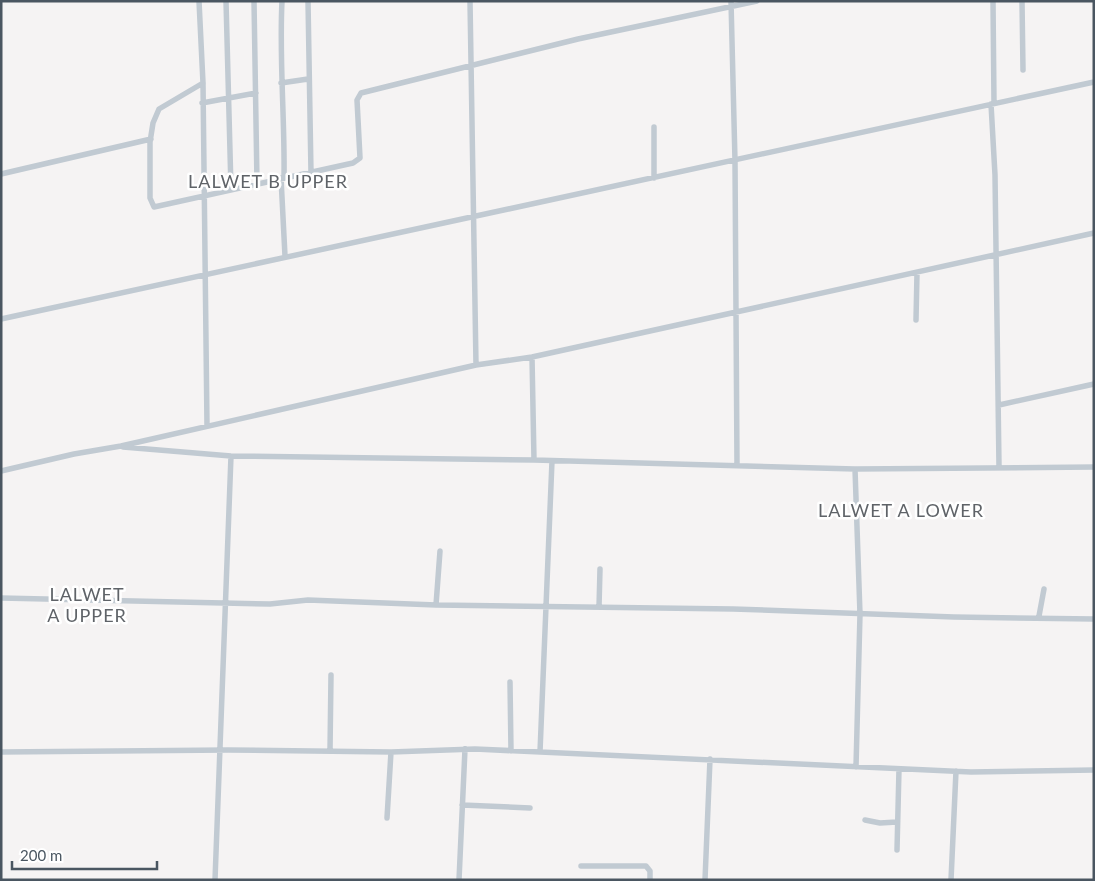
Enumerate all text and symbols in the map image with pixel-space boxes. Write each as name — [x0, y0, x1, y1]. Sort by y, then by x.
district label: LALWET B UPPER — [188, 170, 348, 192]
district label: LALWET A LOWER — [818, 499, 984, 521]
district label: LALWET A UPPER — [47, 583, 127, 626]
scale bar — [12, 838, 158, 870]
text: 200 m — [20, 846, 62, 864]

